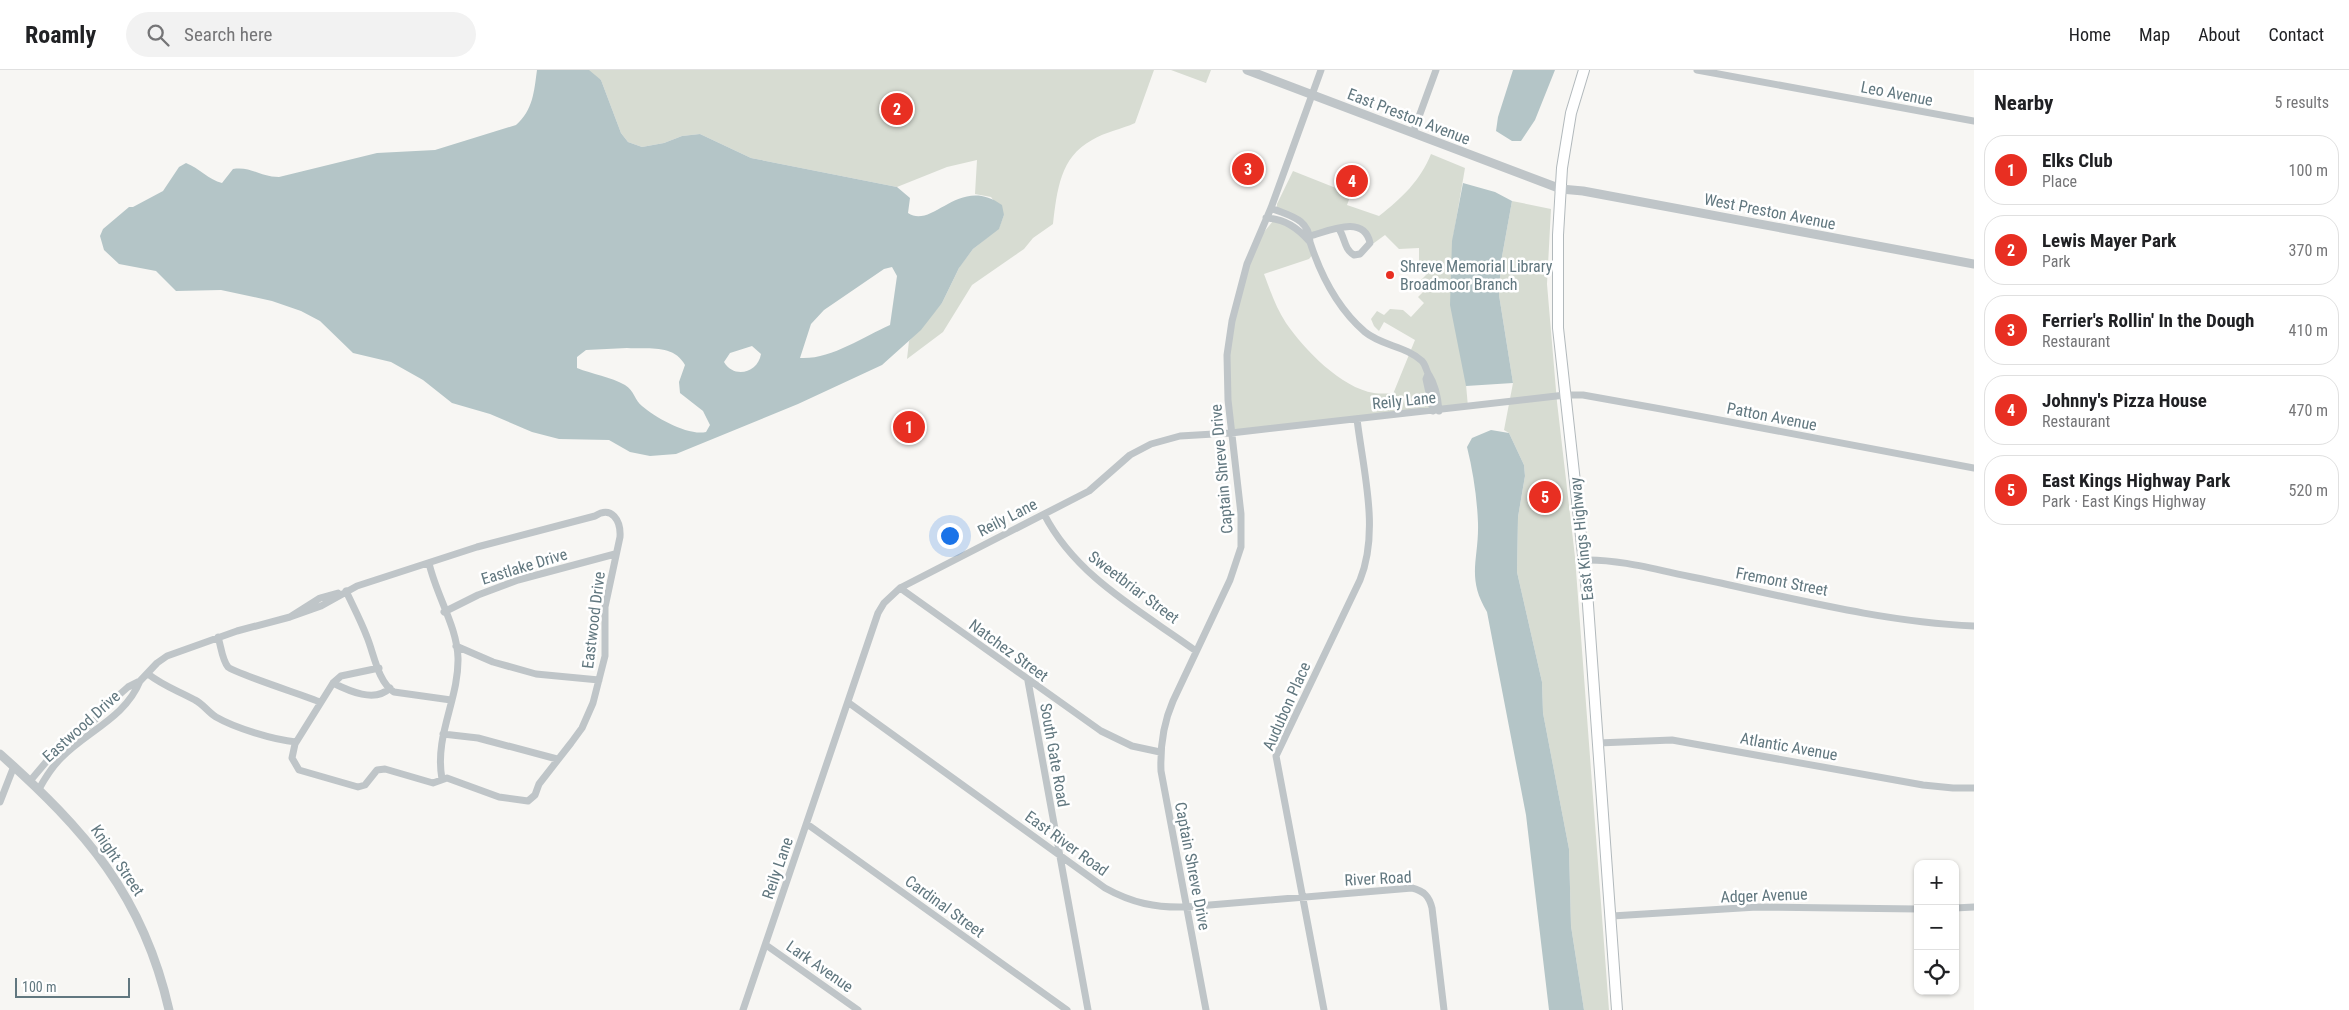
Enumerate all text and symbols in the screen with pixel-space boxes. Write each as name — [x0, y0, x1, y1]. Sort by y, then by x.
search box — [126, 12, 476, 57]
text: Roamly — [25, 21, 96, 49]
icon: search — [144, 21, 172, 49]
text: Search here — [184, 23, 272, 46]
text: Home — [2069, 24, 2111, 45]
text: Map — [2139, 24, 2170, 45]
text: About — [2198, 24, 2240, 45]
text: Contact — [2268, 24, 2324, 45]
street label: Leo Avenue — [1859, 77, 1934, 110]
street label: East Preston Avenue — [1345, 84, 1473, 149]
pin: 2 — [881, 90, 913, 128]
text: Nearby — [1994, 91, 2053, 115]
text: 5 results — [2274, 93, 2329, 112]
text: Elks Club — [2042, 149, 2113, 172]
pin: 3 — [1232, 150, 1264, 188]
text: 1 — [2007, 161, 2015, 180]
text: 100 m — [2289, 161, 2328, 180]
pin: 4 — [1336, 162, 1368, 200]
text: Place — [2042, 172, 2077, 191]
street label: West Preston Avenue — [1702, 189, 1837, 234]
text: Lewis Mayer Park — [2042, 229, 2176, 252]
text: 2 — [2007, 241, 2015, 260]
text: 370 m — [2289, 241, 2328, 260]
text: Park — [2042, 252, 2071, 271]
place label: Shreve Memorial Library Broadmoor Branch — [1400, 257, 1553, 294]
marker: Shreve Memorial Library Broadmoor Branch — [1384, 269, 1396, 281]
text: Ferrier's Rollin' In the Dough — [2042, 309, 2254, 332]
text: 3 — [2007, 321, 2015, 340]
text: 410 m — [2289, 321, 2328, 340]
text: Restaurant — [2042, 332, 2110, 351]
street label: Reily Lane — [1371, 388, 1437, 413]
text: Johnny's Pizza House — [2042, 389, 2207, 412]
street label: Patton Avenue — [1725, 398, 1819, 435]
text: 4 — [2007, 401, 2015, 420]
text: 470 m — [2289, 401, 2328, 420]
street label: Captain Shreve Drive — [1206, 403, 1237, 535]
pin: 1 — [893, 408, 925, 446]
text: Restaurant — [2042, 412, 2110, 431]
text: East Kings Highway Park — [2042, 469, 2230, 492]
street label: East Kings Highway — [1566, 476, 1597, 602]
pin: 5 — [1529, 478, 1561, 516]
text: 5 — [2007, 481, 2015, 500]
text: 520 m — [2289, 481, 2328, 500]
text: Park · East Kings Highway — [2042, 492, 2206, 511]
street label: Reily Lane — [974, 494, 1040, 540]
your location — [937, 523, 963, 549]
street label: Eastlake Drive — [479, 544, 570, 589]
street label: Sweetbriar Street — [1085, 547, 1183, 628]
street label: Fremont Street — [1734, 563, 1830, 600]
street label: Eastwood Drive — [578, 570, 609, 670]
street label: Natchez Street — [965, 615, 1052, 686]
street label: Audubon Place — [1258, 659, 1314, 753]
street label: Eastwood Drive — [39, 687, 124, 766]
street label: South Gate Road — [1036, 702, 1073, 809]
street label: Atlantic Avenue — [1739, 729, 1839, 764]
street label: Captain Shreve Drive — [1171, 800, 1214, 932]
street label: East River Road — [1021, 807, 1112, 880]
street label: Knight Street — [87, 821, 148, 900]
street label: Reily Lane — [758, 835, 797, 902]
map controls — [1914, 860, 1959, 995]
button: + — [1914, 860, 1959, 905]
street label: River Road — [1344, 867, 1412, 890]
street label: Cardinal Street — [901, 871, 988, 942]
street label: Adger Avenue — [1720, 884, 1808, 907]
button: − — [1914, 905, 1959, 950]
street label: Lark Avenue — [783, 937, 857, 996]
button: locate — [1914, 950, 1959, 995]
scale bar — [15, 975, 130, 998]
text: 100 m — [22, 979, 57, 995]

